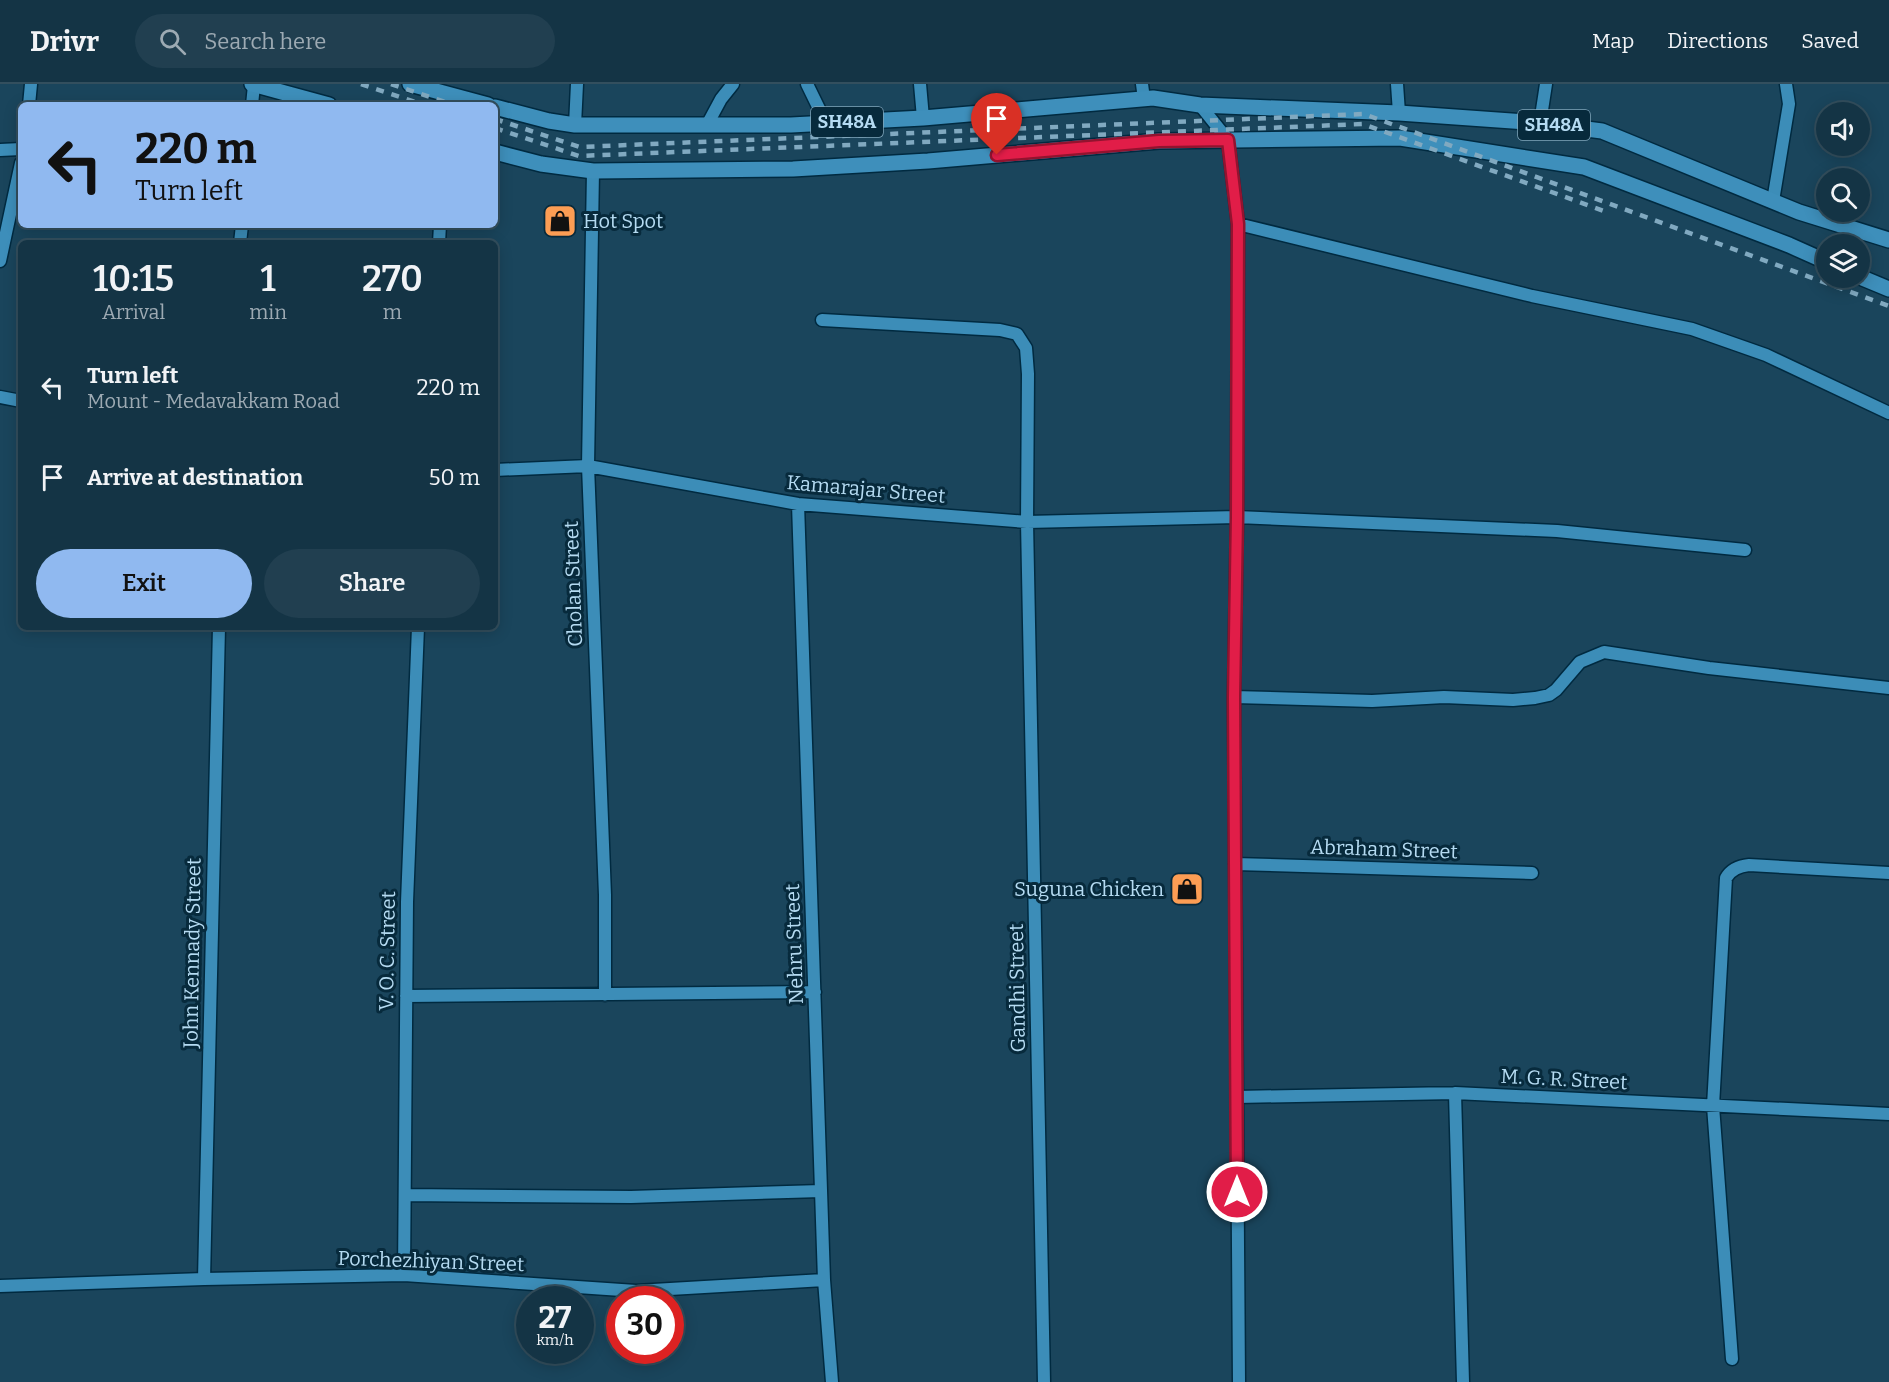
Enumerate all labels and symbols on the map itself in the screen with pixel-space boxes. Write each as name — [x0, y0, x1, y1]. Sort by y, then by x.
pin — [971, 93, 1022, 155]
road number: SH48A — [811, 107, 883, 137]
road number: SH48A — [1518, 110, 1590, 140]
shop icon: Hot Spot — [542, 203, 578, 239]
place label: Hot Spot — [583, 209, 663, 233]
street label: Kamarajar Street — [786, 470, 946, 509]
street label: Cholan Street — [559, 521, 587, 647]
street label: Abraham Street — [1310, 834, 1458, 864]
street label: John Kennady Street — [178, 858, 206, 1049]
shop icon: Suguna Chicken — [1169, 871, 1205, 907]
place label: Suguna Chicken — [1014, 877, 1164, 901]
street label: Nehru Street — [780, 883, 808, 1005]
street label: V. O. C. Street — [374, 891, 400, 1011]
street label: Gandhi Street — [1004, 923, 1030, 1053]
street label: M. G. R. Street — [1500, 1064, 1628, 1094]
position arrow — [1205, 1160, 1269, 1224]
street label: Porchezhiyan Street — [337, 1246, 525, 1276]
speed limit sign: 30 — [606, 1286, 684, 1364]

